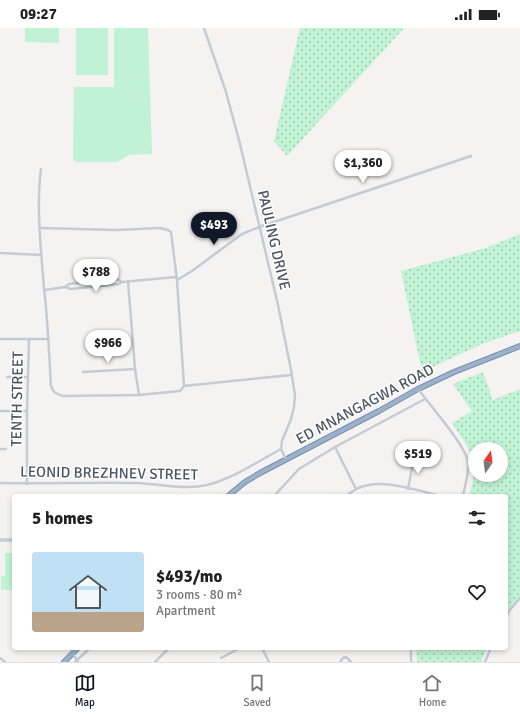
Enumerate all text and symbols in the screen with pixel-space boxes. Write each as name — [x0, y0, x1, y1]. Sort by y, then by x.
text: 09:27 — [20, 5, 57, 23]
pin: $1,360 — [330, 150, 396, 184]
text: $1,360 — [344, 155, 382, 171]
street label: PAULING DRIVE — [254, 188, 294, 292]
pin: $493 — [190, 212, 238, 246]
text: $493 — [200, 217, 228, 233]
pin: $788 — [72, 259, 120, 293]
text: $788 — [82, 264, 110, 280]
pin: $966 — [84, 330, 132, 364]
text: $966 — [94, 335, 122, 351]
street label: TENTH STREET — [7, 350, 27, 447]
street label: ED MNANGAGWA ROAD — [293, 360, 437, 448]
pin: $519 — [394, 441, 442, 475]
north arrow — [468, 442, 508, 482]
map controls — [468, 442, 508, 482]
text: $519 — [404, 446, 432, 462]
street label: LEONID BREZHNEV STREET — [20, 462, 199, 484]
icon: filters — [466, 507, 488, 529]
text: 5 homes — [32, 508, 93, 529]
text: $493/mo — [156, 566, 222, 587]
icon: home — [64, 568, 112, 616]
icon: heart — [466, 581, 488, 603]
text: 3 rooms · 80 m² — [156, 587, 242, 603]
text: Apartment — [156, 603, 216, 619]
tab: Map — [74, 672, 96, 709]
tab: Saved — [243, 672, 271, 709]
tab: Home — [419, 672, 446, 709]

